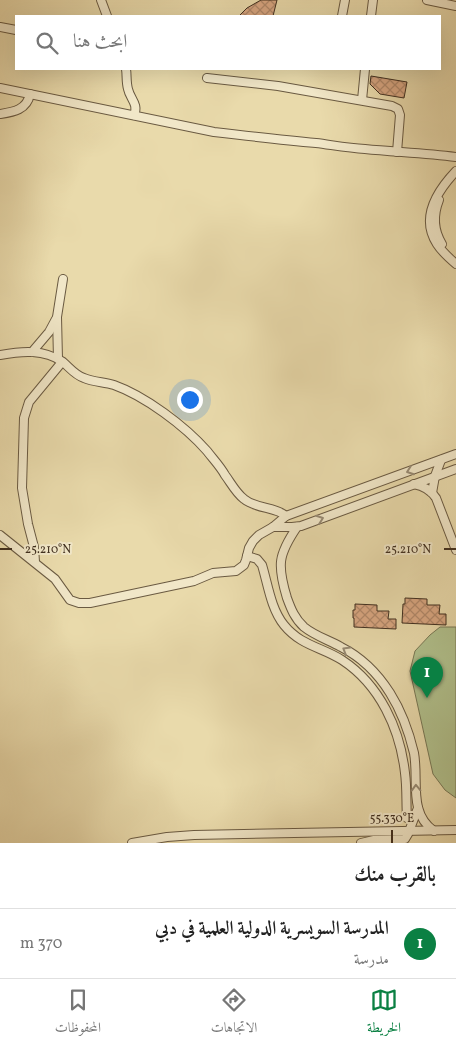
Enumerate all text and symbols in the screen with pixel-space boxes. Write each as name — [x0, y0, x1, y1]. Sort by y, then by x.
search box — [15, 15, 441, 70]
icon: search — [33, 29, 61, 57]
text: ابحث هنا — [73, 29, 127, 55]
your location — [177, 387, 203, 413]
one-way arrow — [406, 465, 415, 475]
one-way arrow — [316, 515, 324, 525]
text: 25.210°N — [25, 542, 71, 558]
text: 25.210°N — [385, 542, 431, 558]
one-way arrow — [342, 646, 351, 656]
pin: 1 — [411, 657, 443, 698]
one-way arrow — [411, 784, 422, 792]
text: 55.330°E — [370, 811, 414, 827]
text: بالقرب منك — [354, 861, 436, 890]
text: المدرسة السويسرية الدولية العلمية في دبي — [155, 916, 389, 942]
text: 370 m — [20, 933, 62, 955]
text: 1 — [417, 933, 423, 955]
text: مدرسة — [354, 949, 389, 971]
tab: المحفوظات — [55, 986, 101, 1041]
tab: الاتجاهات — [211, 986, 257, 1041]
tab: الخريطة — [367, 986, 401, 1041]

